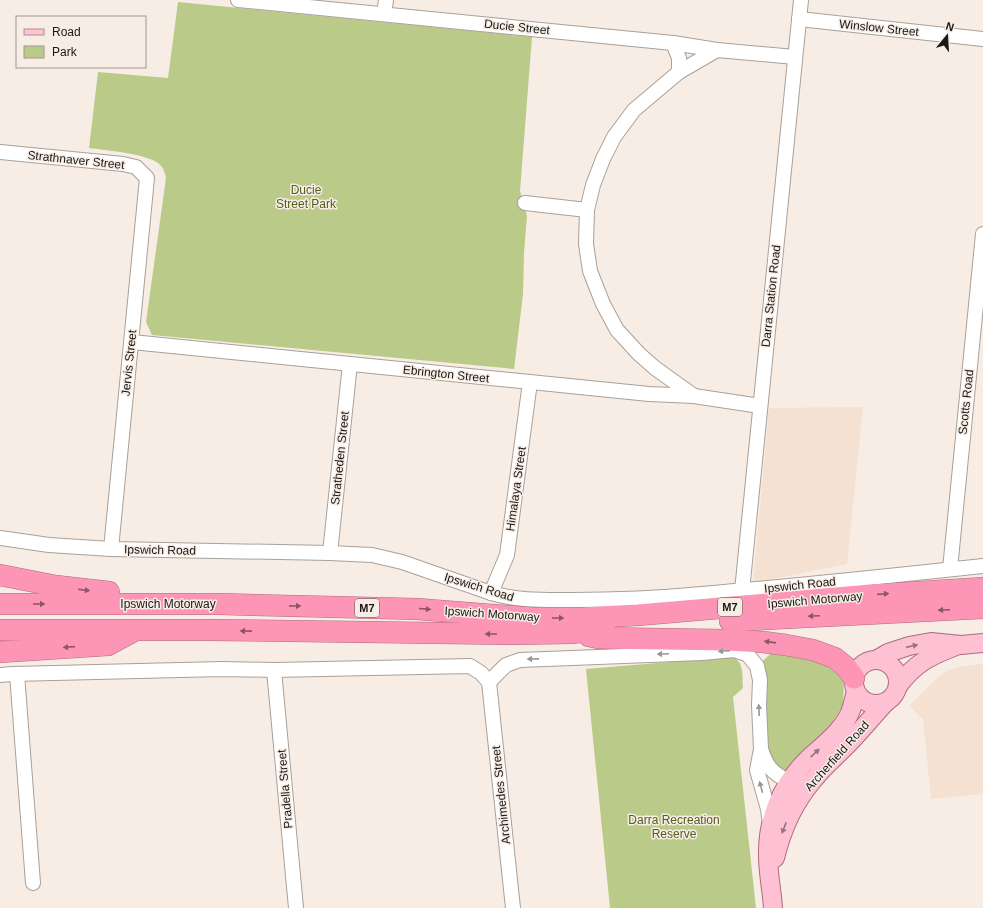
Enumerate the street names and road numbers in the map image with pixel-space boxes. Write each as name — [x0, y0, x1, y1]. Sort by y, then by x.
street label: Ducie Street — [483, 17, 551, 37]
street label: Winslow Street — [838, 17, 920, 39]
street label: Strathnaver Street — [27, 148, 126, 172]
street label: Darra Station Road — [759, 244, 783, 348]
street label: Jervis Street — [119, 328, 140, 397]
street label: Ebrington Street — [402, 363, 491, 386]
street label: Scotts Road — [956, 369, 976, 435]
street label: Stratheden Street — [328, 410, 352, 506]
street label: Himalaya Street — [503, 445, 529, 532]
street label: Ipswich Road — [124, 542, 196, 558]
street label: Ipswich Road — [443, 570, 515, 604]
street label: Ipswich Road — [763, 574, 837, 596]
street label: Ipswich Motorway — [767, 589, 863, 611]
street label: Ipswich Motorway — [120, 597, 216, 611]
road number: M7 — [718, 598, 742, 616]
road number: M7 — [355, 599, 379, 617]
street label: Ipswich Motorway — [444, 604, 540, 624]
street label: Archerfield Road — [802, 718, 872, 794]
street label: Archimedes Street — [489, 745, 513, 845]
street label: Pradella Street — [275, 748, 295, 829]

